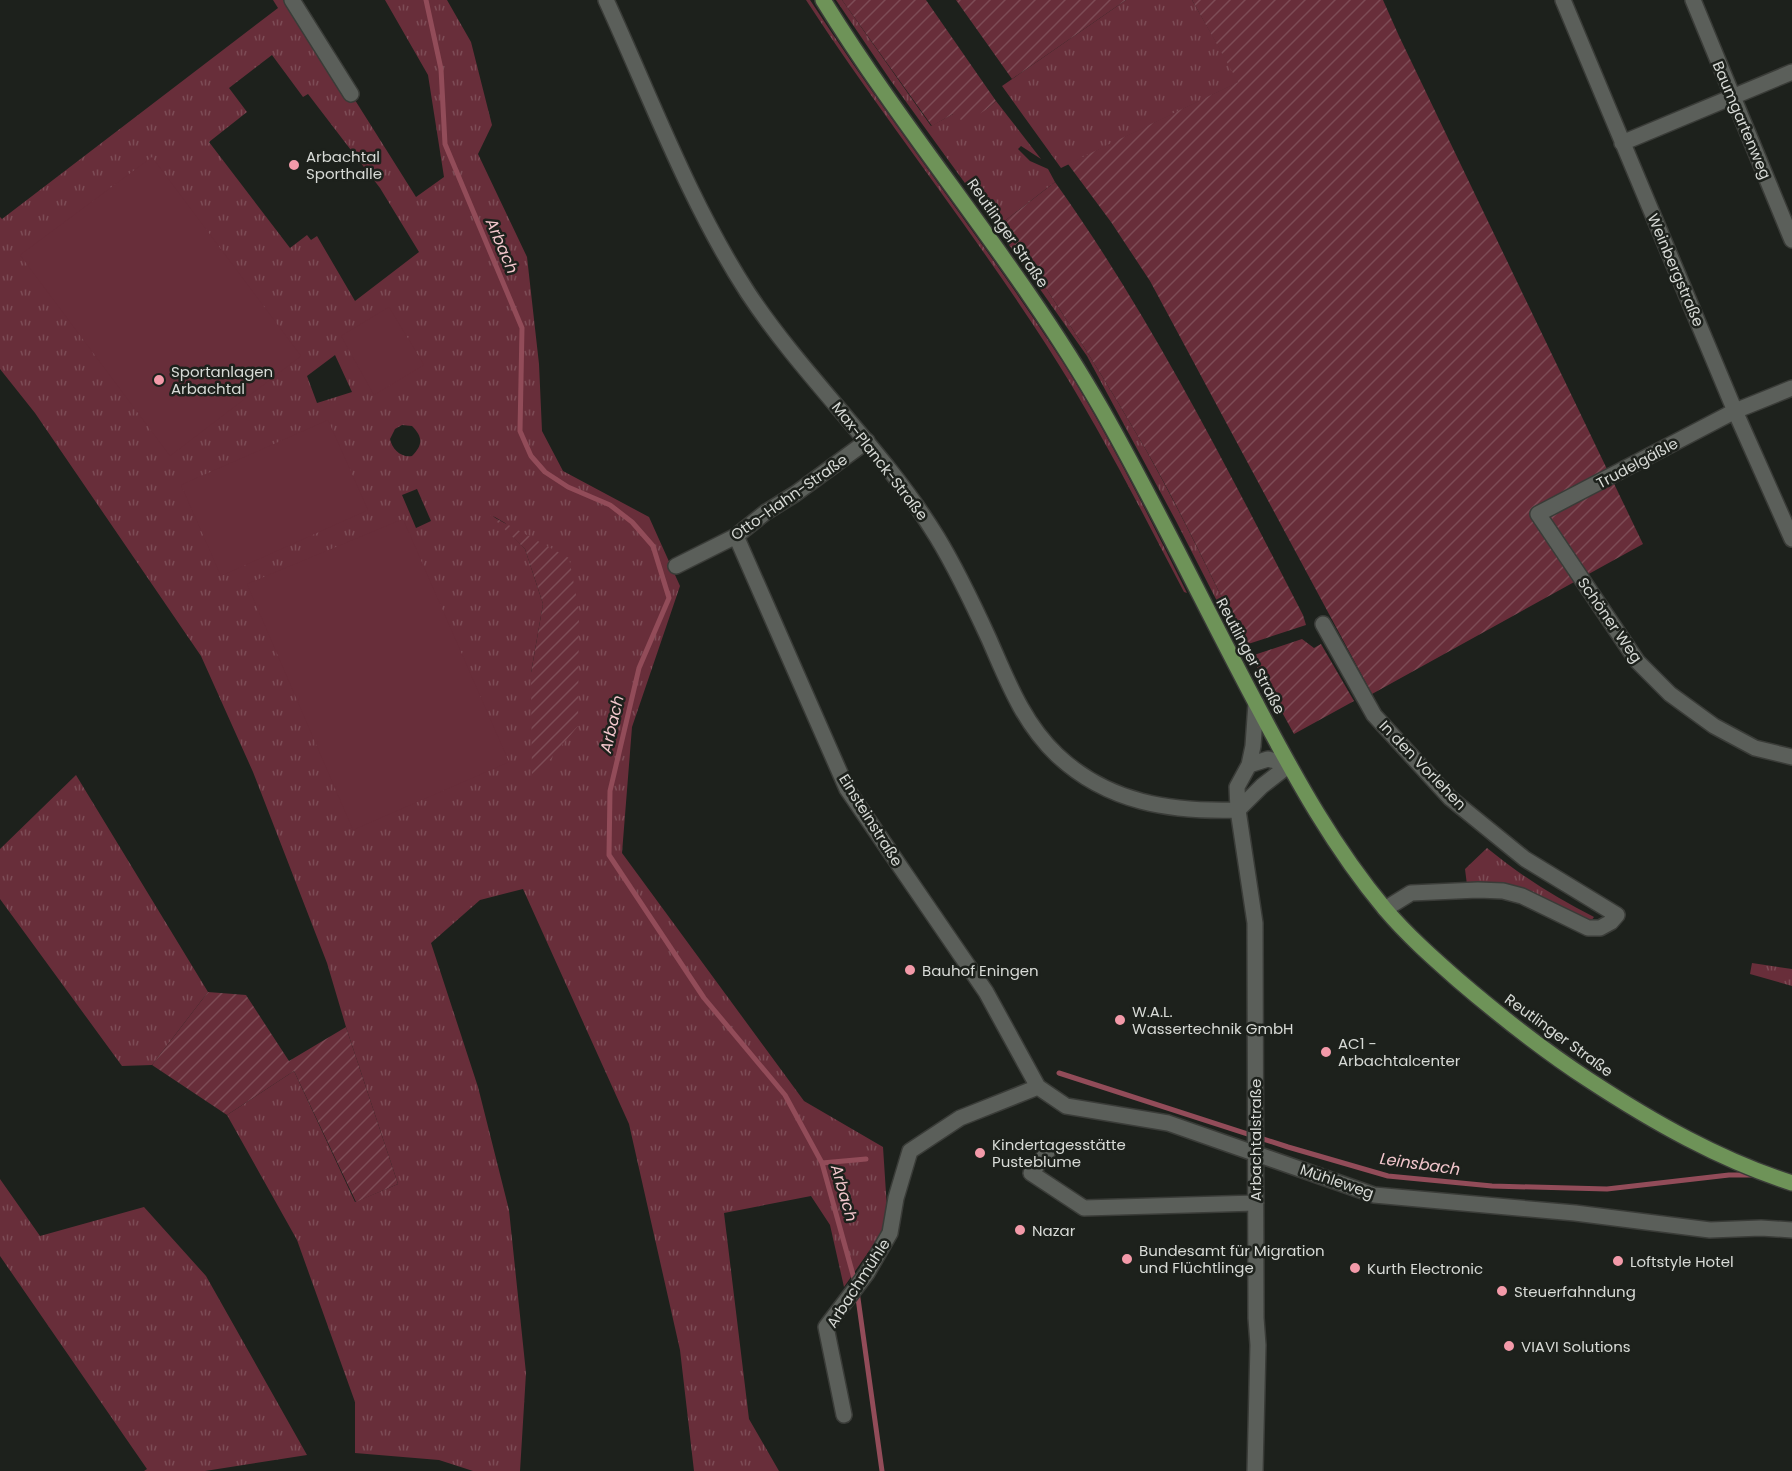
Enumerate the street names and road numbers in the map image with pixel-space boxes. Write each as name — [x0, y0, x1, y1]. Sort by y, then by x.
street label: Baumgartenweg — [1708, 58, 1776, 182]
street label: Reutlinger Straße — [962, 174, 1054, 292]
street label: Weinbergstraße — [1643, 210, 1709, 330]
street label: Max-Planck-Straße — [827, 397, 933, 525]
street label: Trudelgäßle — [1592, 433, 1682, 493]
street label: Otto-Hahn-Straße — [726, 449, 852, 545]
street label: Schöner Weg — [1573, 573, 1647, 667]
street label: Reutlinger Straße — [1211, 594, 1291, 718]
street label: In den Vorlehen — [1375, 716, 1471, 814]
street label: Einsteinstraße — [834, 770, 908, 870]
street label: Reutlinger Straße — [1501, 989, 1617, 1081]
street label: Arbachtalstraße — [1245, 1079, 1266, 1201]
street label: Mühleweg — [1297, 1159, 1377, 1203]
street label: Arbachmühle — [821, 1234, 895, 1332]

